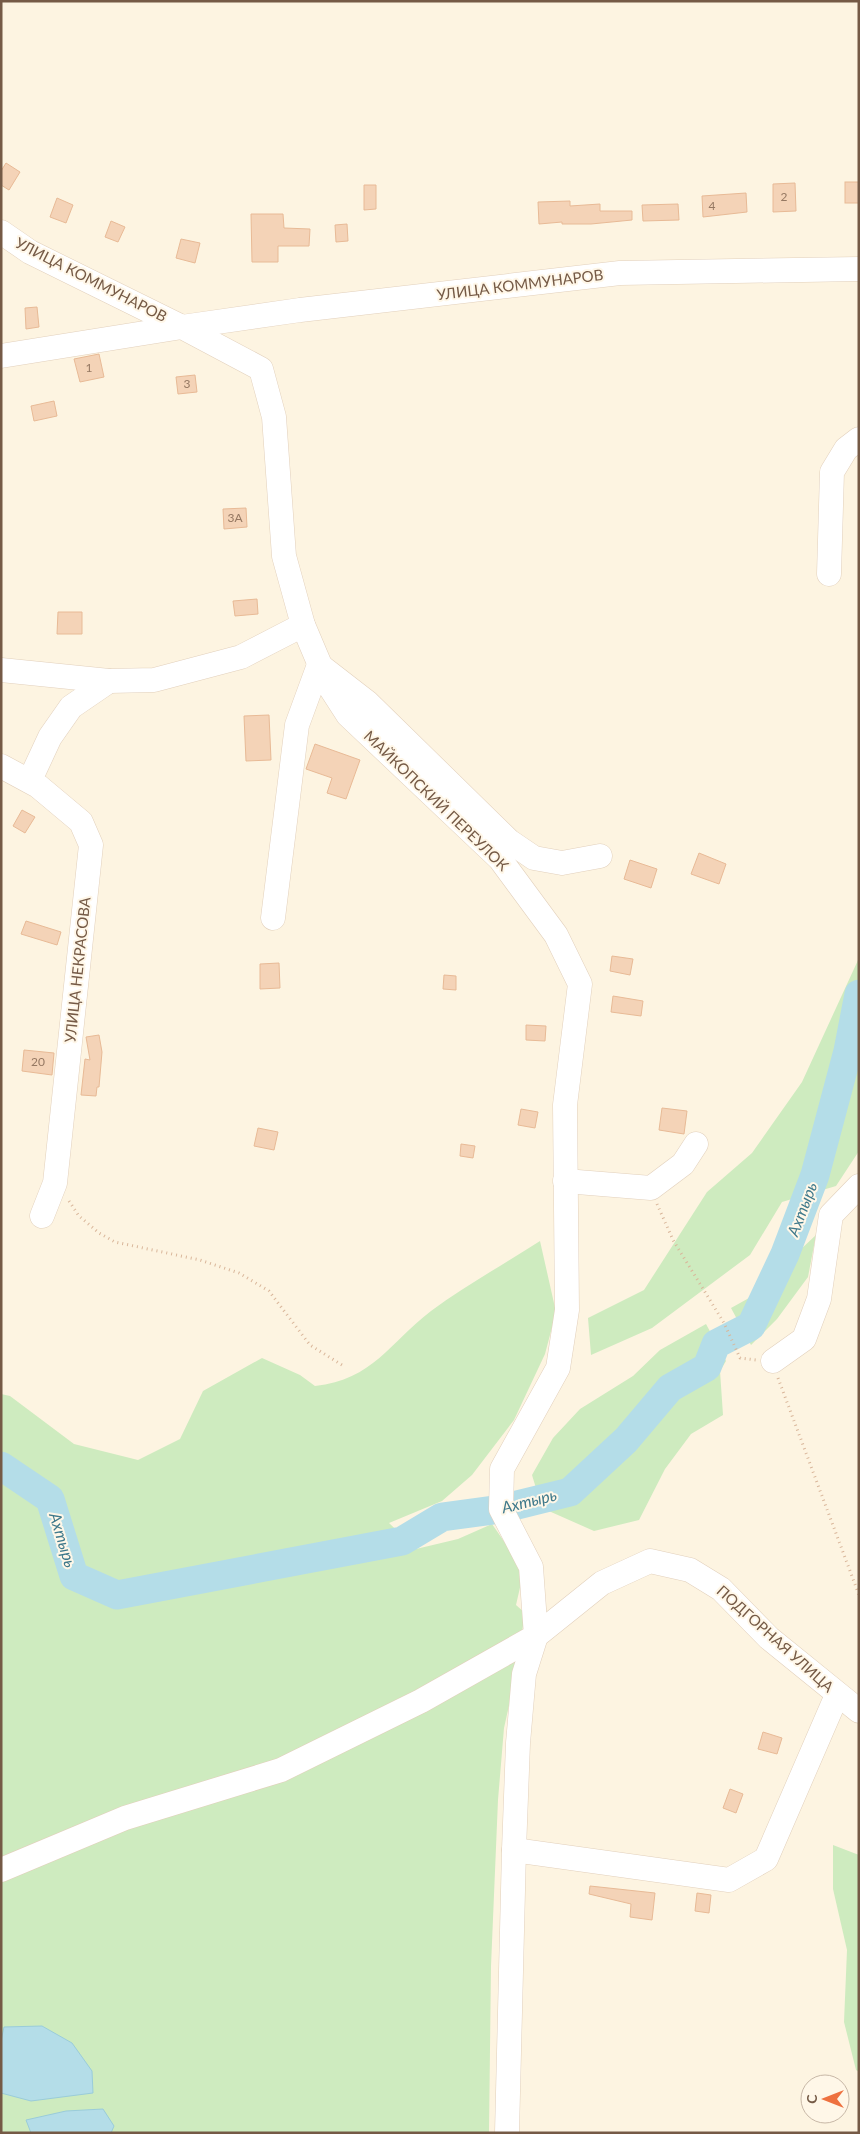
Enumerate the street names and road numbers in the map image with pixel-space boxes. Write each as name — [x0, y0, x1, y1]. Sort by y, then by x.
street label: УЛИЦА КОММУНАРОВ — [13, 233, 170, 325]
street label: УЛИЦА КОММУНАРОВ — [436, 265, 604, 303]
street label: МАЙКОПСКИЙ ПЕРЕУЛОК — [361, 727, 513, 874]
street label: УЛИЦА НЕКРАСОВА — [60, 895, 94, 1044]
street label: ПОДГОРНАЯ УЛИЦА — [714, 1581, 838, 1696]

